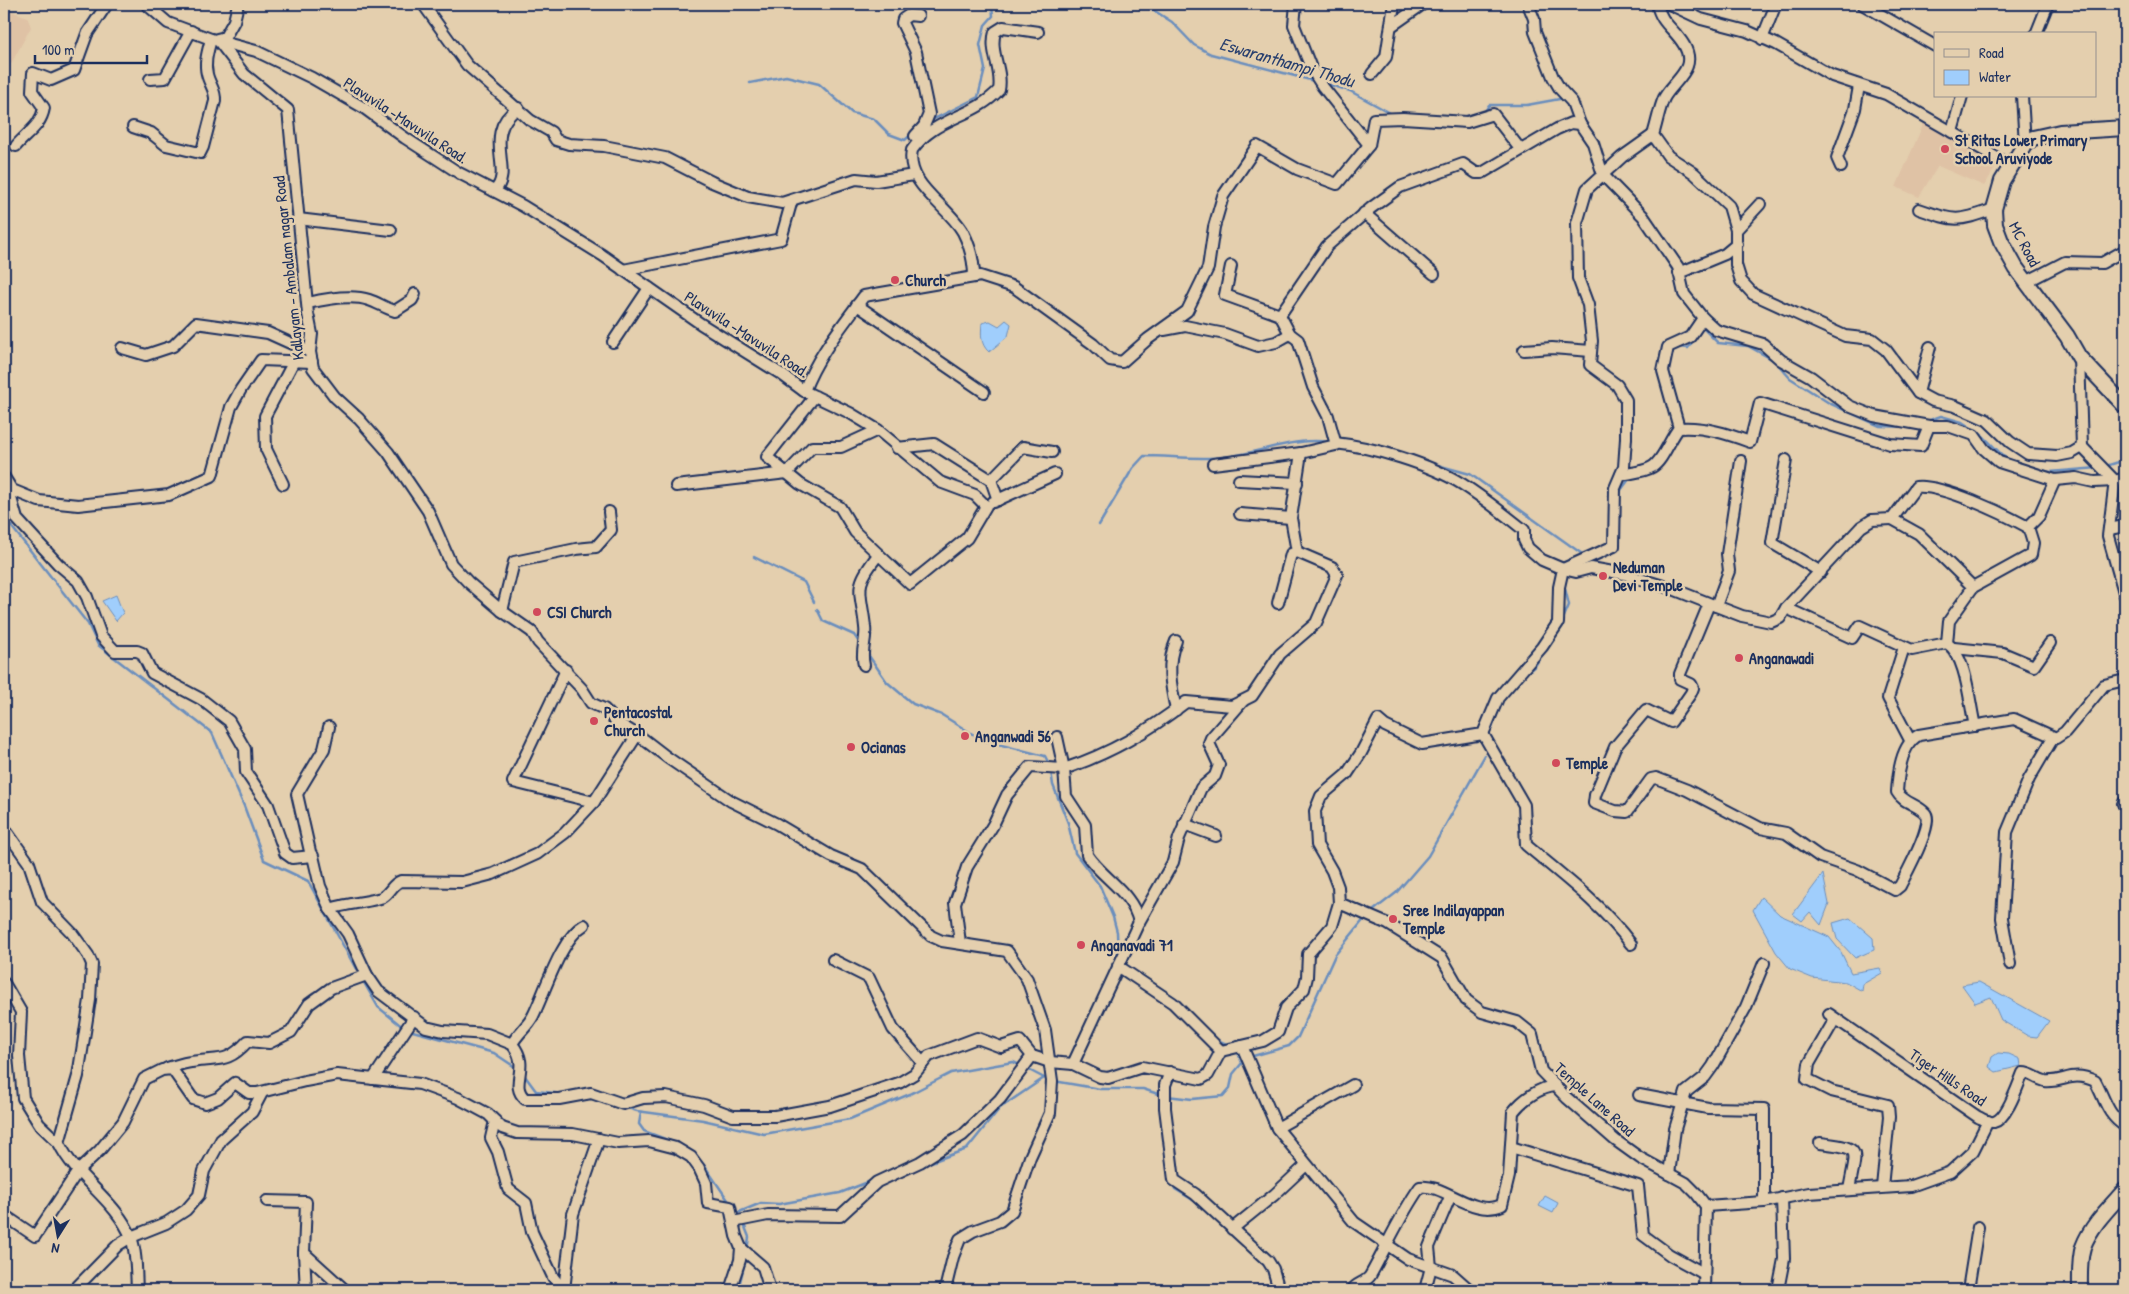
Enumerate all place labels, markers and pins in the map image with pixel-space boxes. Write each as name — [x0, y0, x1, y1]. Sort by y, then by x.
place label: St Ritas Lower Primary School Aruviyode — [1955, 129, 2088, 170]
marker: St Ritas Lower Primary School Aruviyode — [1939, 143, 1951, 155]
place label: Church — [905, 269, 946, 291]
marker: Church — [889, 274, 901, 286]
place label: Neduman Devi Temple — [1613, 556, 1683, 597]
marker: Neduman Devi Temple — [1597, 570, 1609, 582]
place label: CSI Church — [547, 601, 612, 623]
marker: CSI Church — [531, 606, 543, 618]
place label: Anganawadi — [1749, 647, 1814, 670]
marker: Anganawadi — [1733, 652, 1745, 664]
place label: Pentacostal Church — [604, 701, 673, 741]
marker: Pentacostal Church — [588, 715, 600, 727]
place label: Anganwadi 56 — [975, 725, 1052, 748]
marker: Anganwadi 56 — [959, 730, 971, 742]
place label: Ocianas — [861, 736, 906, 758]
marker: Ocianas — [845, 741, 857, 753]
place label: Temple — [1565, 752, 1609, 775]
marker: Temple — [1550, 757, 1562, 769]
place label: Sree Indilayappan Temple — [1402, 899, 1505, 940]
marker: Sree Indilayappan Temple — [1387, 913, 1399, 925]
place label: Anganavadi 71 — [1091, 934, 1173, 957]
marker: Anganavadi 71 — [1075, 939, 1087, 951]

